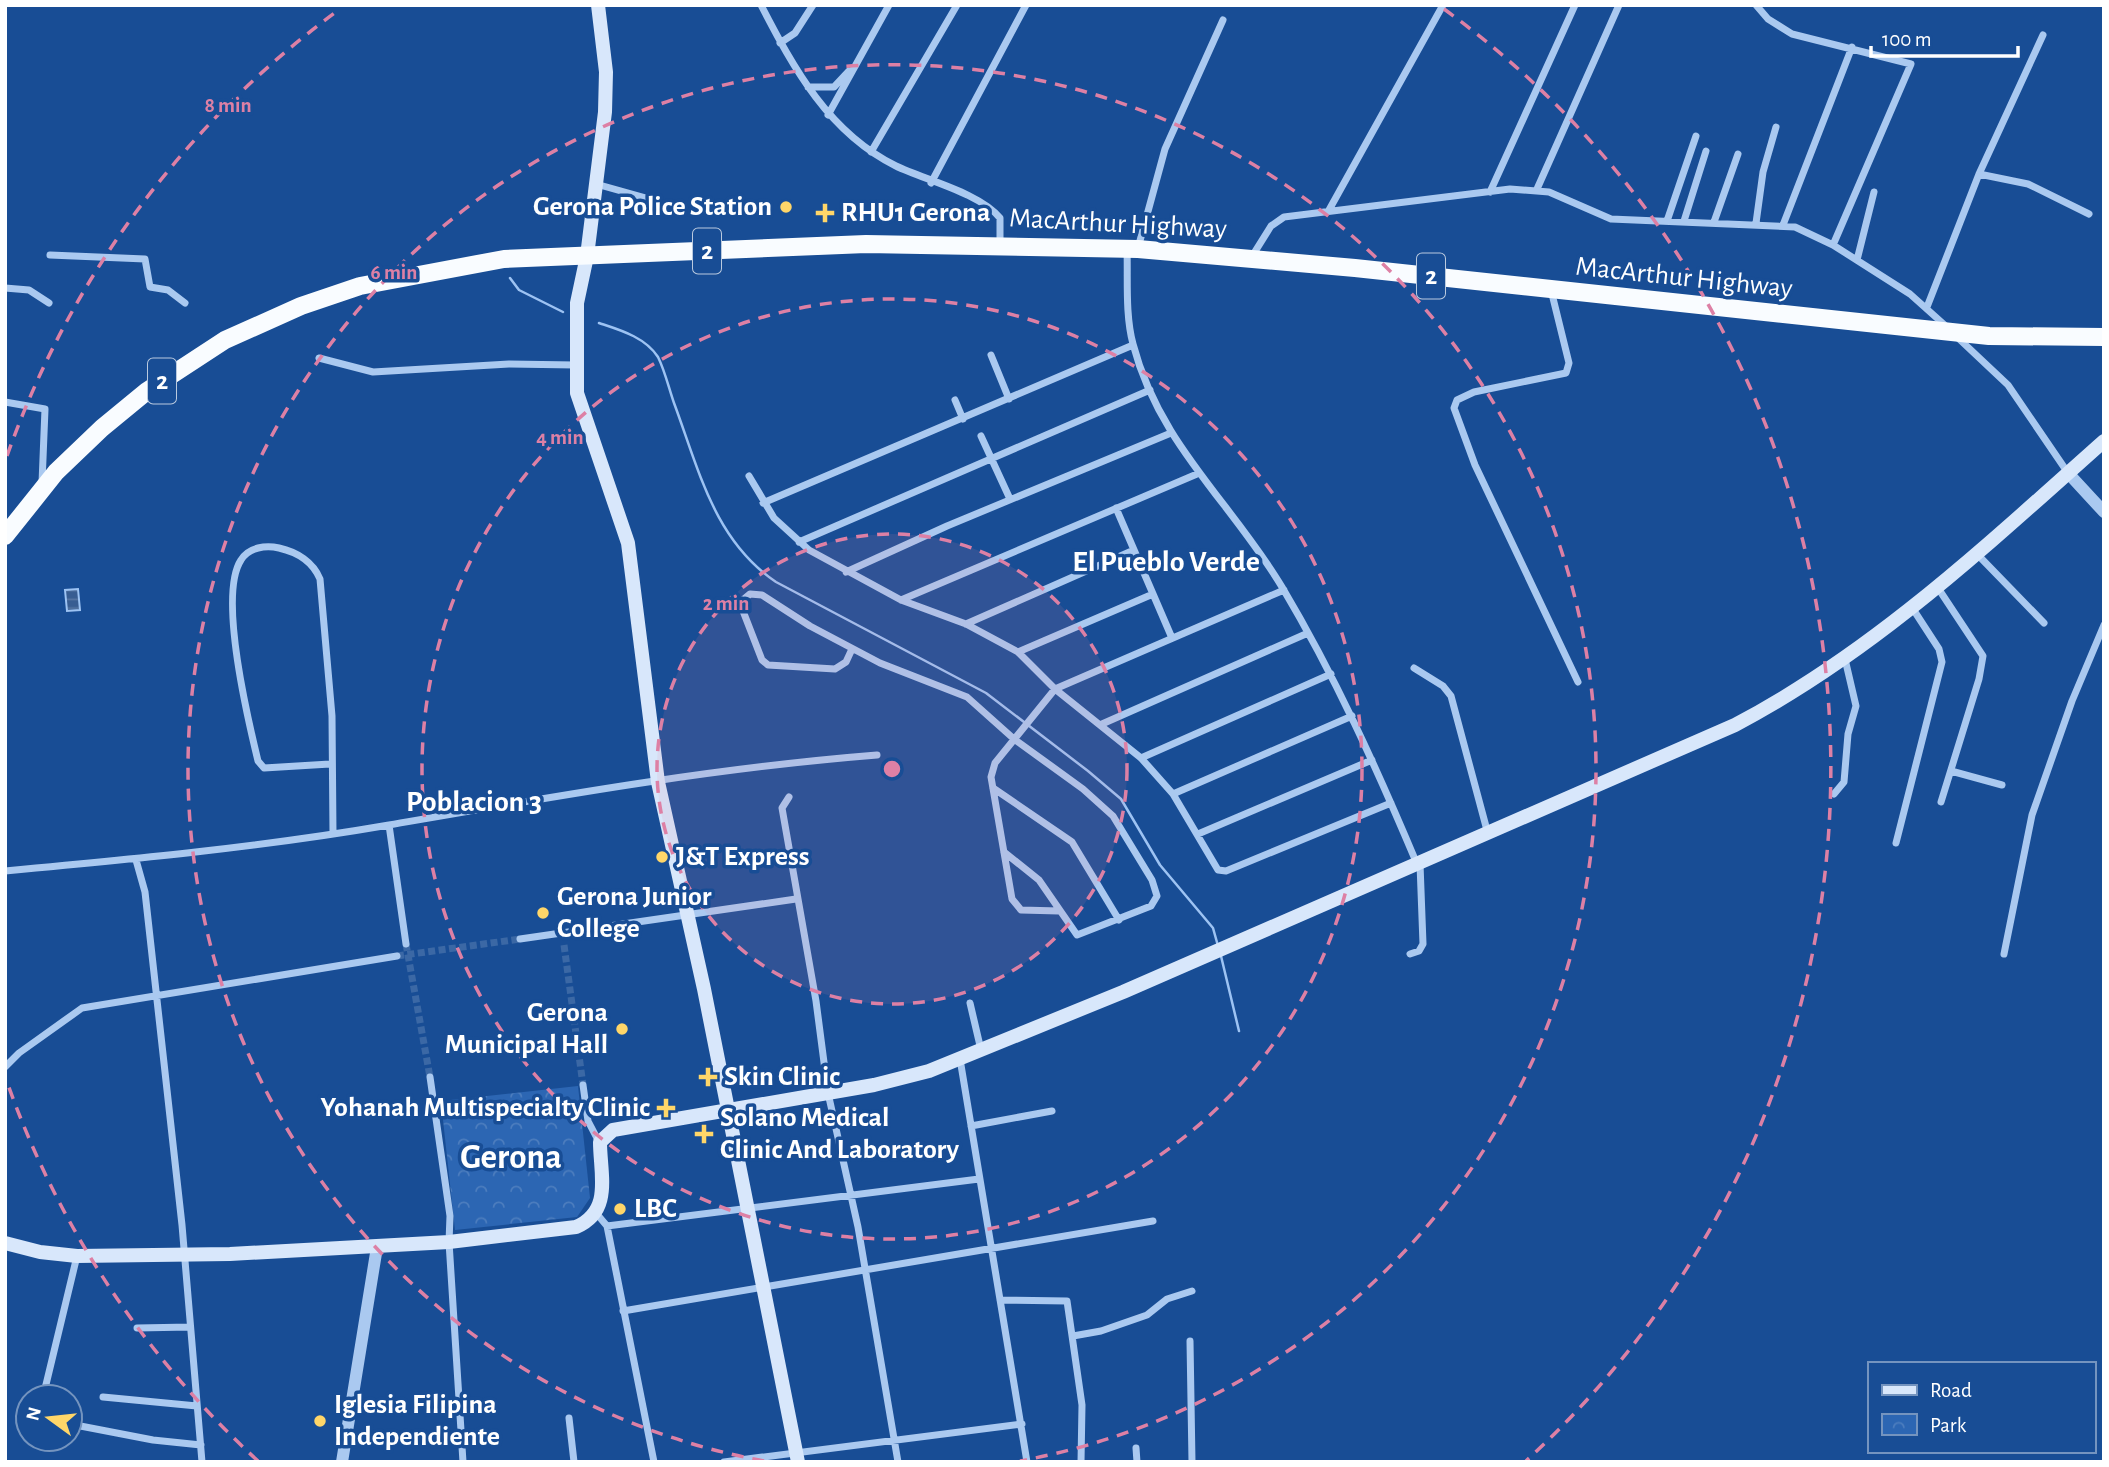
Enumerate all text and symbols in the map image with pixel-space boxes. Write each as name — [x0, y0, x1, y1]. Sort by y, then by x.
scale bar — [1871, 14, 2018, 58]
text: 100 m — [1882, 29, 1932, 50]
text: 8 min — [204, 95, 252, 116]
place label: Gerona Police Station — [533, 193, 772, 221]
marker: Gerona Police Station — [778, 199, 794, 215]
place label: RHU1 Gerona — [841, 199, 990, 227]
marker: RHU1 Gerona — [815, 203, 835, 223]
street label: MacArthur Highway — [1008, 204, 1228, 244]
road number: 2 — [693, 228, 721, 274]
street label: MacArthur Highway — [1574, 253, 1794, 303]
road number: 2 — [1417, 254, 1445, 298]
text: 6 min — [371, 262, 417, 283]
road number: 2 — [148, 358, 176, 404]
text: 4 min — [536, 427, 584, 448]
district label: El Pueblo Verde — [1072, 547, 1260, 577]
text: 2 min — [703, 593, 749, 614]
centre of rings — [880, 757, 904, 781]
district label: Poblacion 3 — [406, 787, 542, 817]
place label: J&T Express — [676, 843, 810, 871]
marker: J&T Express — [654, 849, 670, 865]
place label: Gerona Junior College — [557, 883, 712, 943]
marker: Gerona Junior College — [535, 905, 551, 921]
place label: Gerona Municipal Hall — [445, 999, 608, 1059]
marker: Gerona Municipal Hall — [614, 1021, 630, 1037]
place label: Skin Clinic — [724, 1063, 840, 1091]
marker: Skin Clinic — [698, 1067, 718, 1087]
place label: Yohanah Multispecialty Clinic — [320, 1094, 650, 1122]
marker: Yohanah Multispecialty Clinic — [656, 1098, 676, 1118]
place label: Solano Medical Clinic And Laboratory — [720, 1104, 959, 1164]
marker: Solano Medical Clinic And Laboratory — [694, 1124, 714, 1144]
district label: Gerona — [460, 1140, 562, 1175]
place label: LBC — [634, 1195, 677, 1223]
marker: LBC — [612, 1201, 628, 1217]
legend — [1868, 1362, 2095, 1453]
text: Road — [1930, 1380, 1972, 1401]
north arrow — [14, 1383, 84, 1453]
place label: Iglesia Filipina Independiente — [334, 1391, 500, 1451]
text: N — [23, 1405, 45, 1423]
marker: Iglesia Filipina Independiente — [312, 1413, 328, 1429]
text: Park — [1930, 1415, 1967, 1436]

